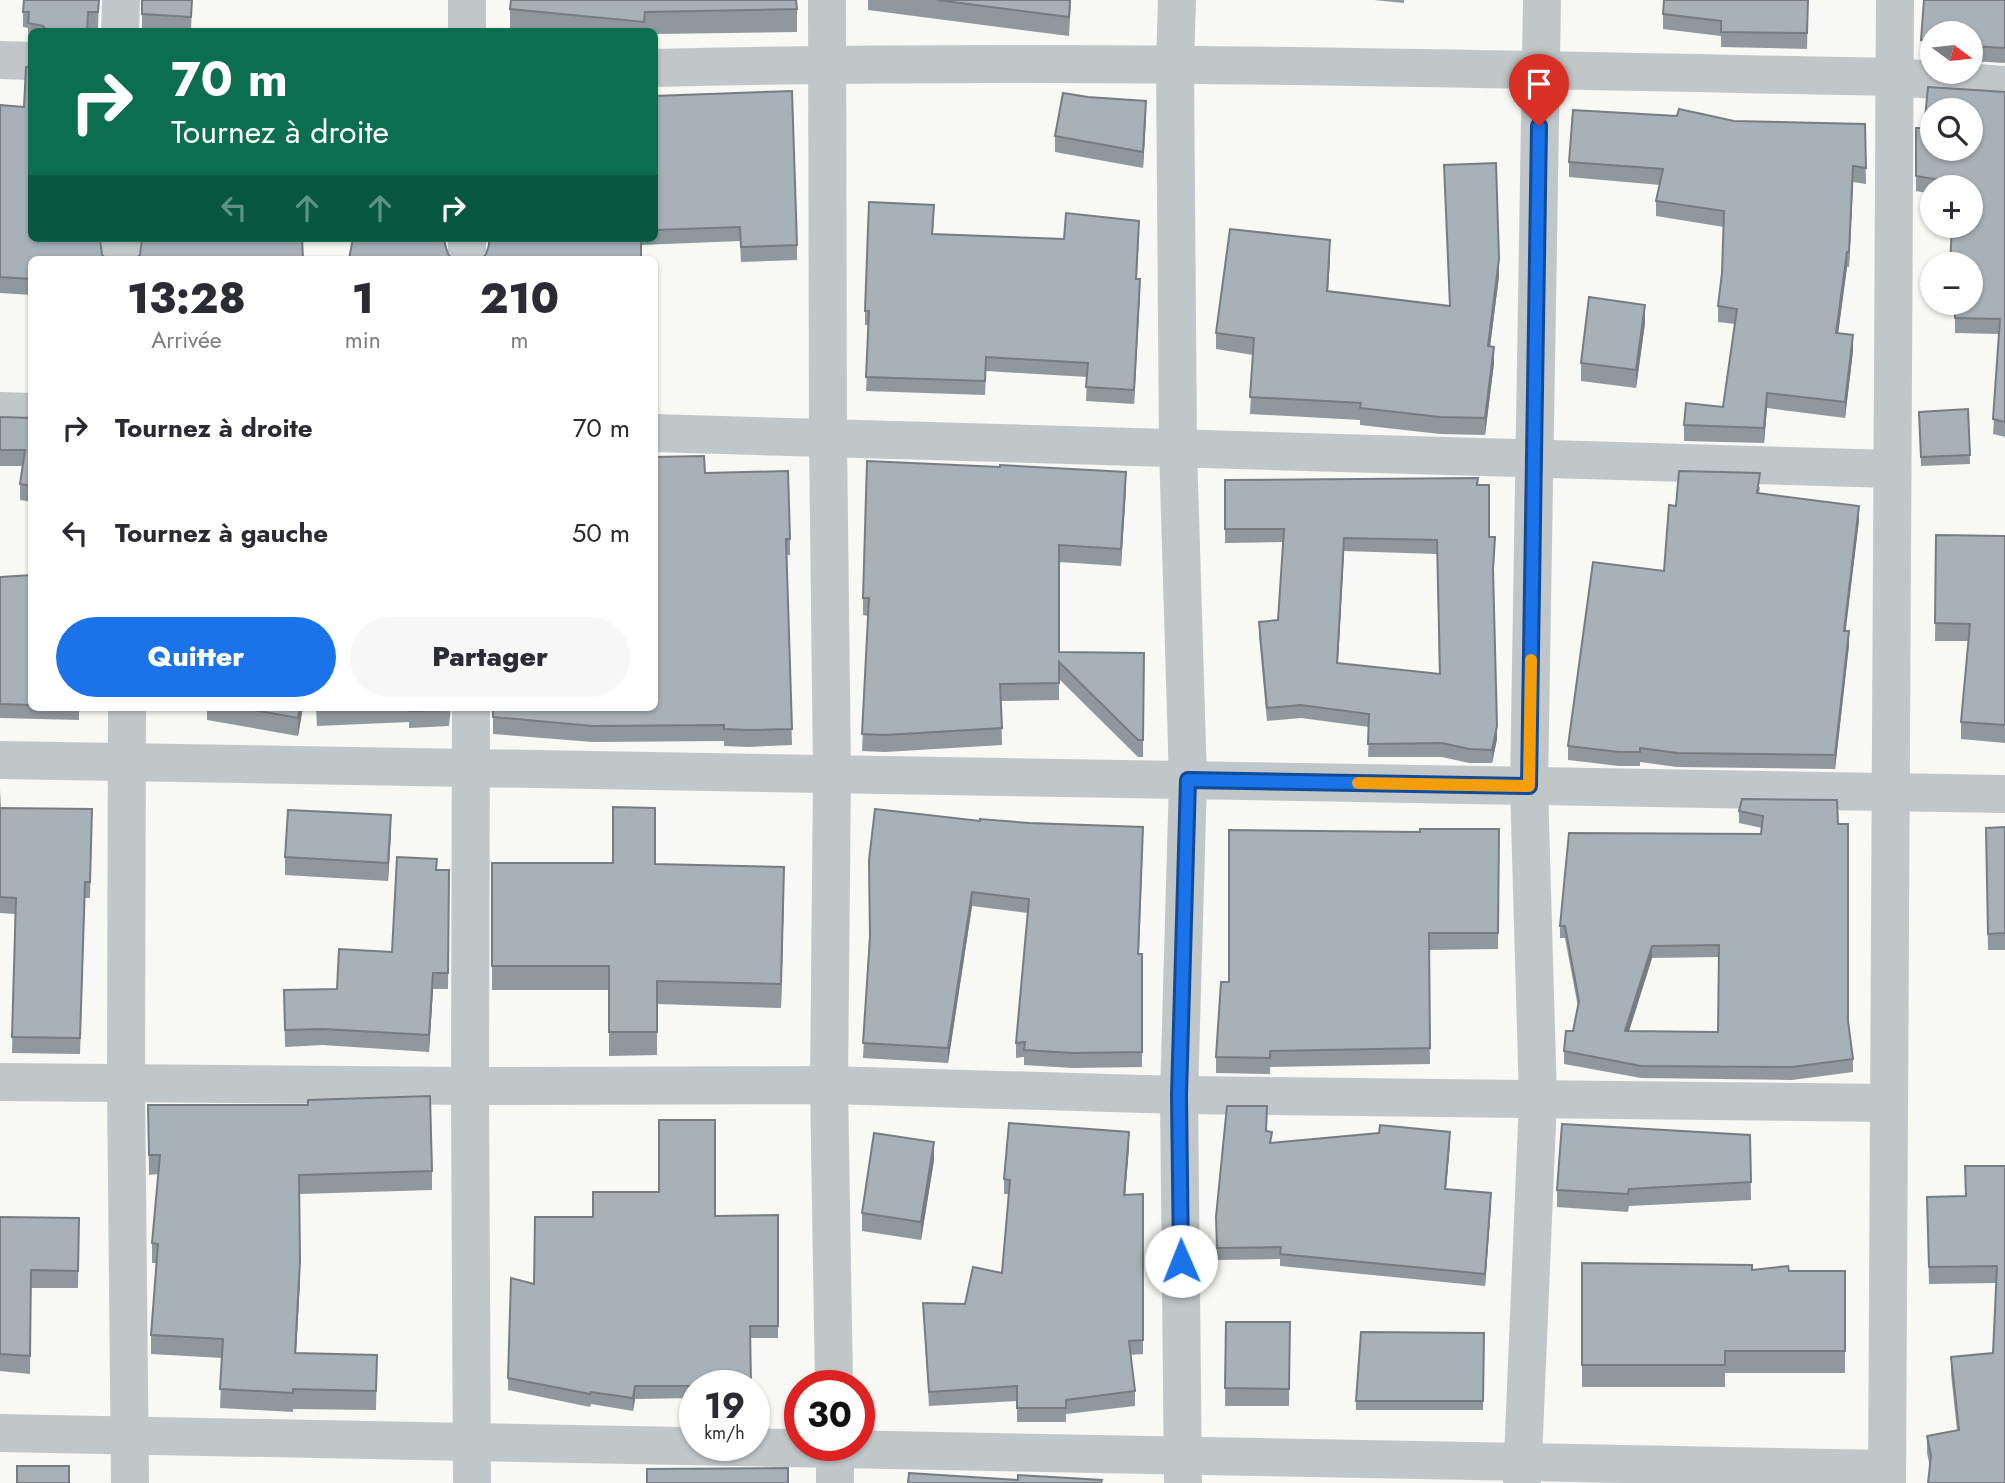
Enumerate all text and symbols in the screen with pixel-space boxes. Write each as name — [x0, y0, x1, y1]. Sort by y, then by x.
north arrow — [1920, 21, 1983, 84]
map controls — [1920, 21, 1983, 315]
text: 70 m — [171, 44, 288, 114]
pin — [1509, 54, 1569, 126]
icon: right — [56, 56, 147, 147]
icon: arrive — [1520, 65, 1558, 103]
button: search — [1920, 98, 1983, 161]
text: Tournez à droite — [171, 109, 389, 155]
button: + — [1920, 175, 1983, 238]
icon: left — [215, 189, 253, 227]
icon: ahead — [288, 189, 326, 227]
icon: ahead — [361, 189, 399, 227]
icon: right — [434, 189, 472, 227]
button: − — [1920, 252, 1983, 315]
text: 13:28 — [127, 268, 246, 329]
text: 1 — [352, 268, 374, 329]
text: 210 — [480, 268, 559, 329]
text: Arrivée — [151, 323, 222, 357]
text: min — [345, 323, 381, 357]
text: m — [510, 323, 528, 357]
icon: right — [56, 409, 94, 447]
text: Tournez à droite — [115, 409, 313, 447]
text: 70 m — [573, 409, 630, 447]
icon: left — [56, 514, 94, 552]
text: Tournez à gauche — [115, 514, 328, 552]
text: 50 m — [572, 514, 630, 552]
button: Quitter — [56, 617, 336, 697]
button: Partager — [350, 617, 630, 697]
position arrow — [1144, 1224, 1218, 1298]
speed limit sign: 30 — [784, 1370, 875, 1461]
text: 19 — [704, 1381, 745, 1431]
text: km/h — [704, 1420, 745, 1446]

